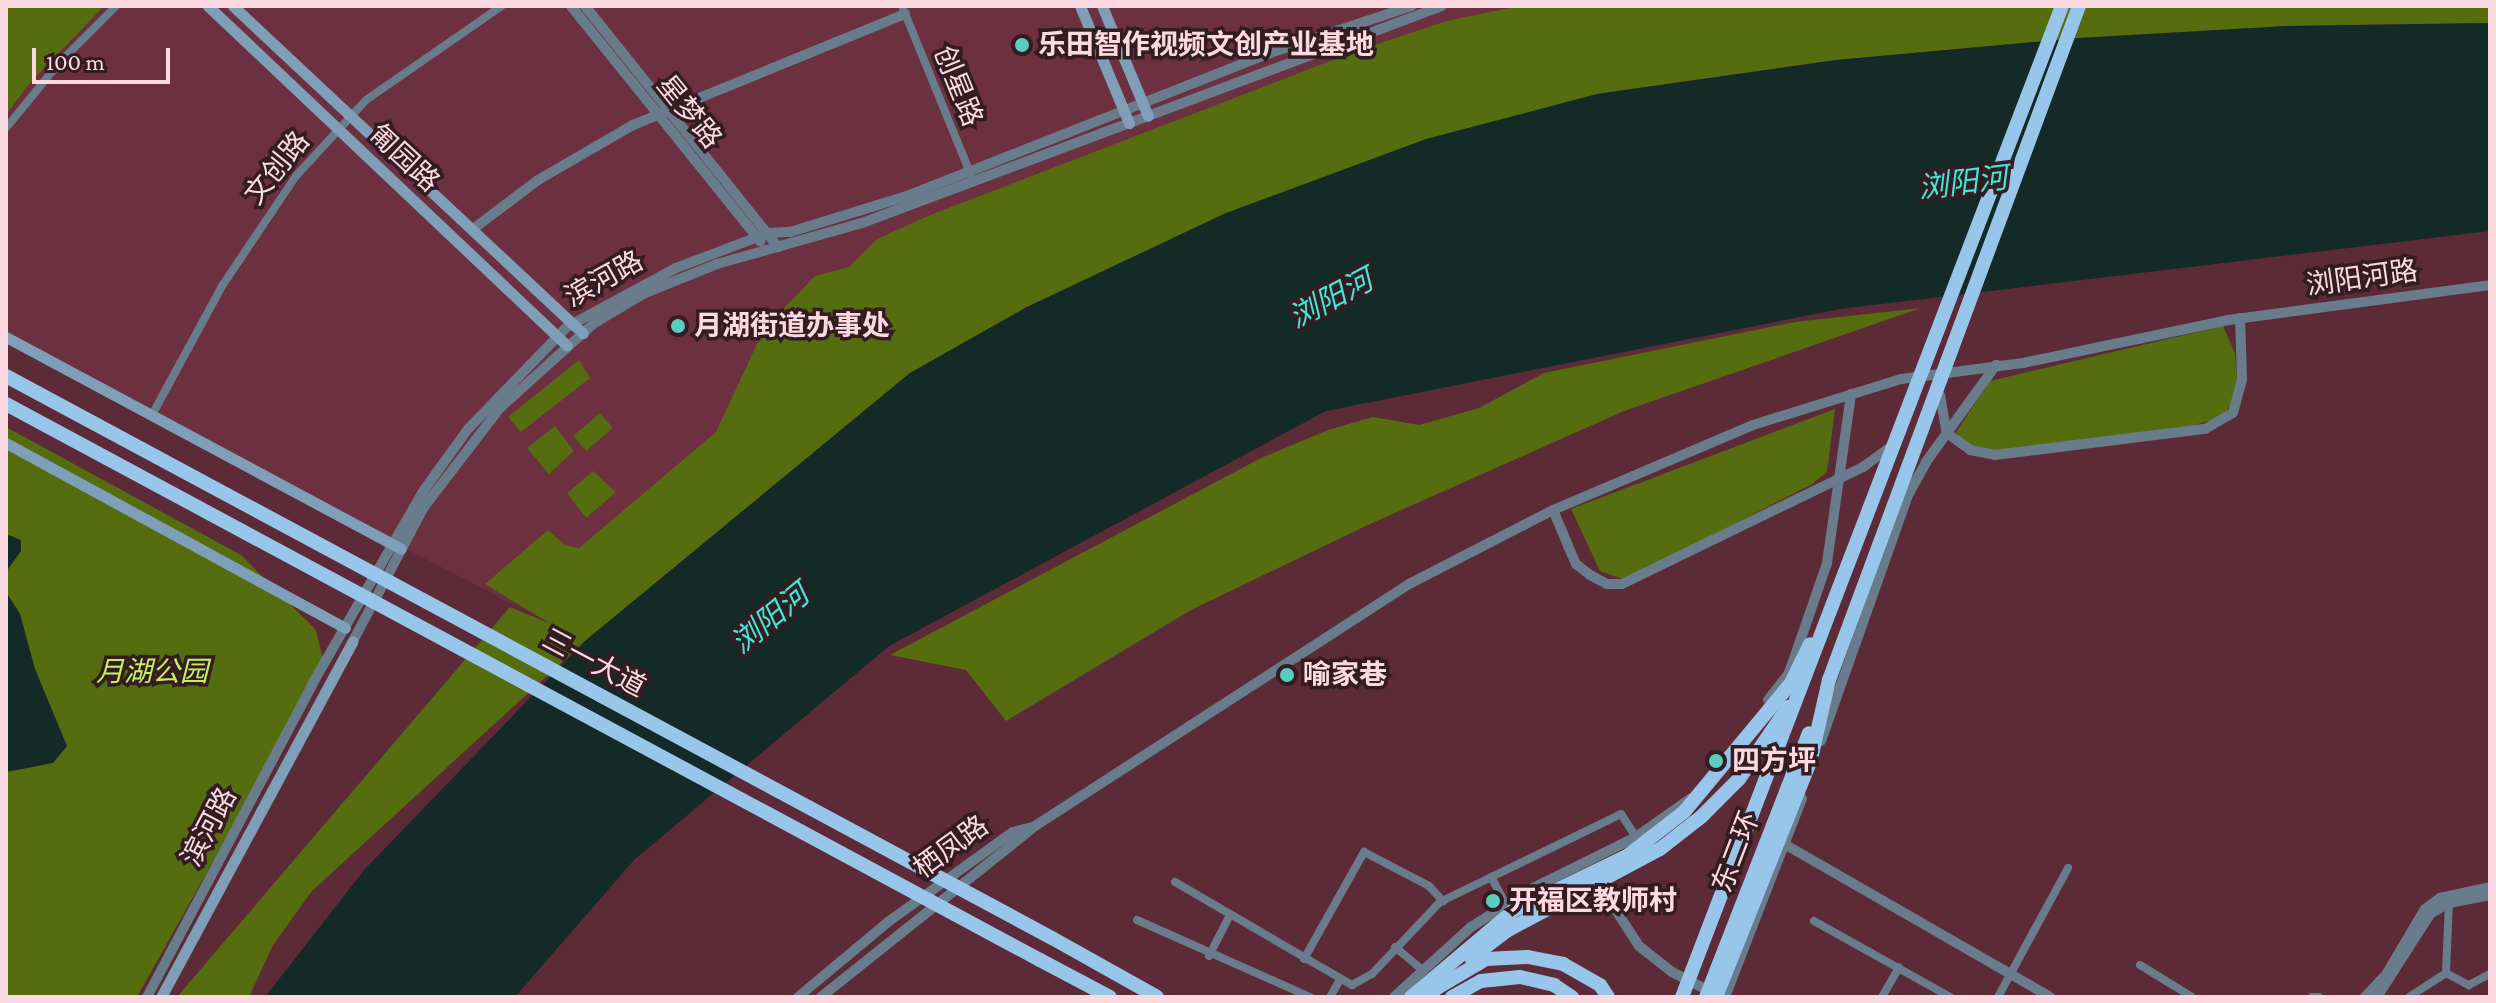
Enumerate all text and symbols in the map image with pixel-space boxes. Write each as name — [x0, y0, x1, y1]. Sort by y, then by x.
place label: 乐田智作视频文创产业基地 — [1038, 28, 1374, 62]
scale bar — [36, 32, 174, 82]
marker: 乐田智作视频文创产业基地 — [1013, 36, 1031, 54]
street label: 创星路 — [927, 41, 989, 131]
text: 100 m — [46, 48, 105, 75]
street label: 星梦路 — [650, 69, 728, 155]
street label: 匍园路 — [362, 117, 446, 199]
street label: 文创路 — [238, 125, 316, 211]
water label: 浏阳河 — [1916, 160, 2010, 206]
street label: 滨河路 — [559, 244, 649, 314]
street label: 浏阳河路 — [2304, 254, 2420, 302]
water label: 浏阳河 — [1283, 262, 1379, 336]
place label: 月湖街道办事处 — [694, 309, 890, 343]
marker: 月湖街道办事处 — [669, 317, 687, 335]
water label: 浏阳河 — [724, 577, 816, 661]
street label: 三一大道 — [537, 622, 651, 704]
park label: 月湖公园 — [96, 655, 208, 689]
place label: 喻家巷 — [1303, 658, 1387, 692]
marker: 喻家巷 — [1278, 666, 1296, 684]
place label: 四方坪 — [1732, 744, 1816, 778]
marker: 四方坪 — [1707, 752, 1725, 770]
street label: 滨河路 — [174, 782, 244, 872]
street label: 东二环 — [1705, 807, 1767, 897]
street label: 栖凤路 — [907, 809, 995, 885]
place label: 开福区教师村 — [1509, 884, 1677, 918]
marker: 开福区教师村 — [1484, 892, 1502, 910]

